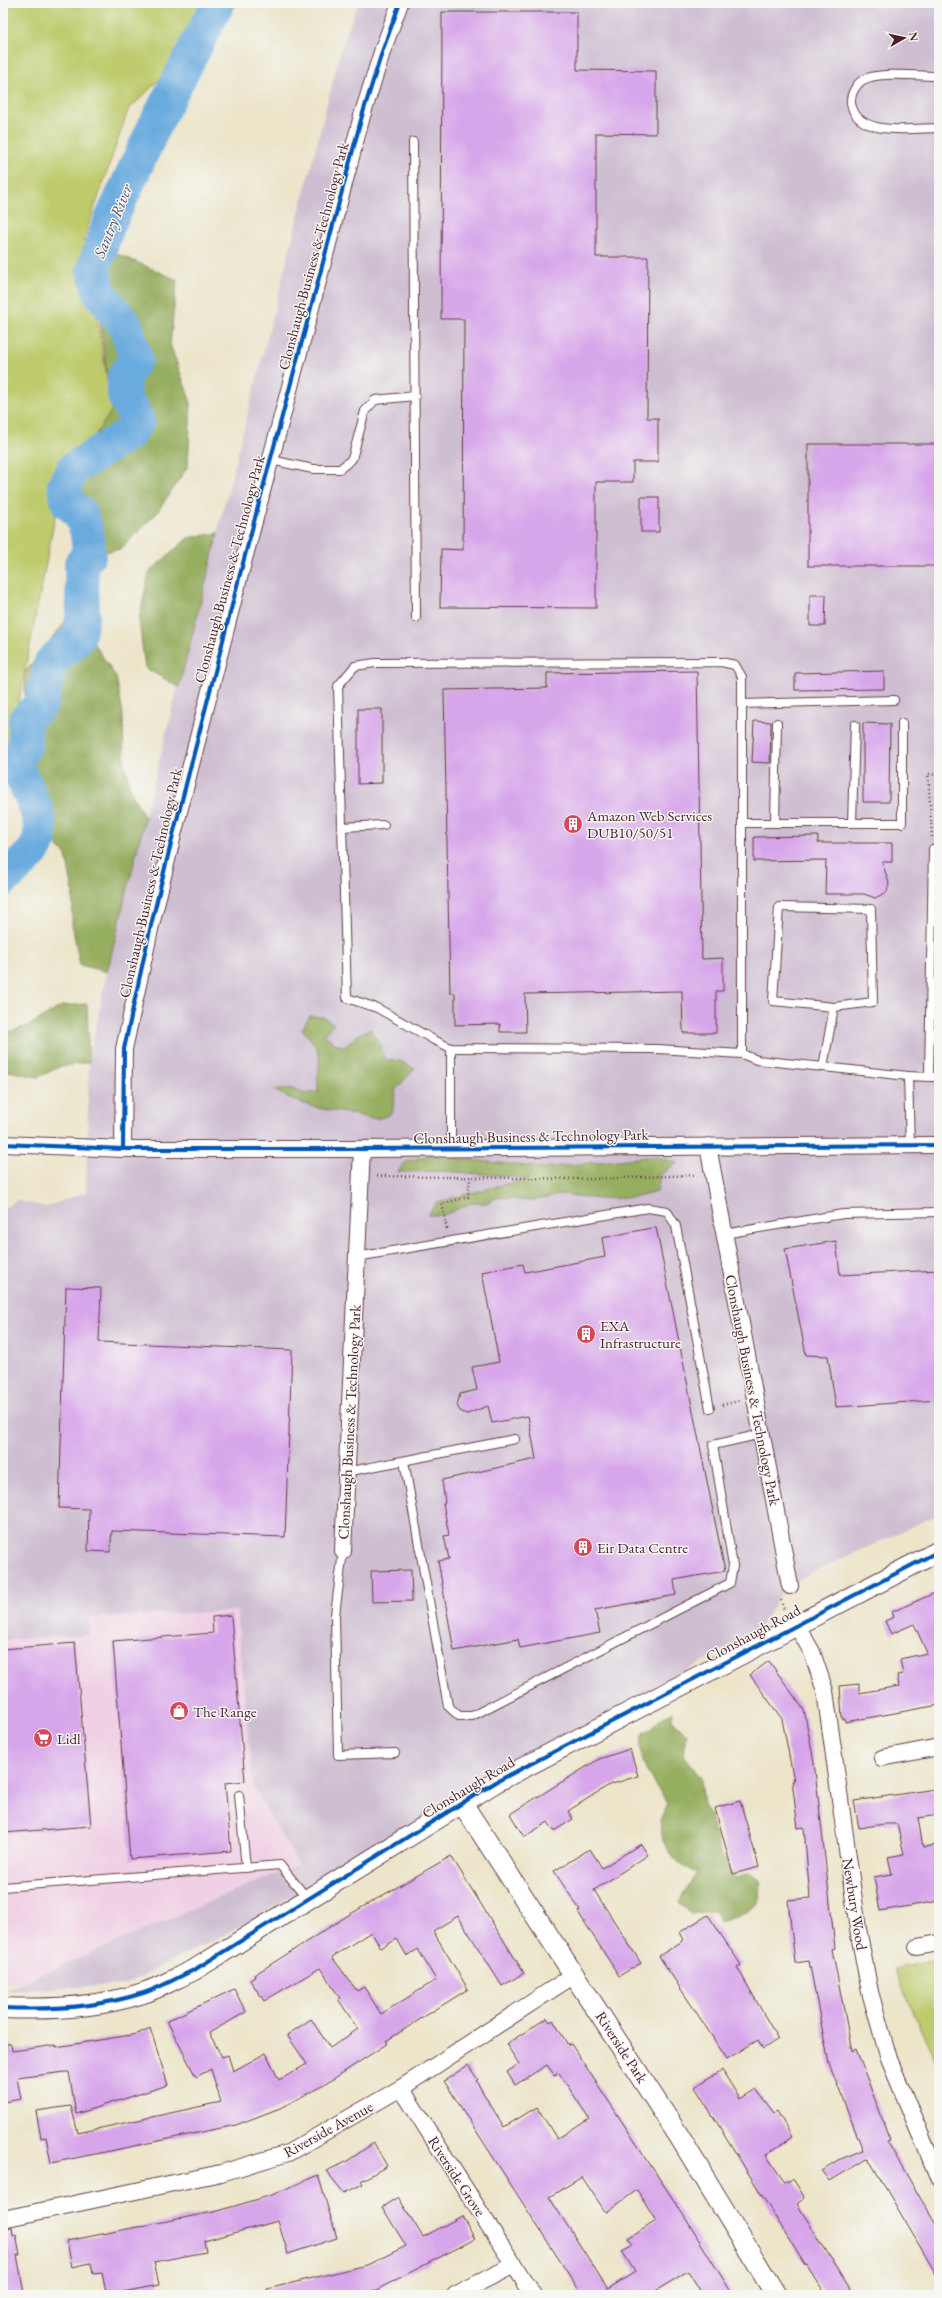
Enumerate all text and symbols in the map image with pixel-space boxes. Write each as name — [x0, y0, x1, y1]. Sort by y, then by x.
north arrow — [884, 18, 924, 58]
text: N — [906, 31, 922, 42]
street label: Clonshaugh Business & Technology Park — [273, 139, 353, 372]
water label: Santry River — [88, 180, 138, 262]
street label: Clonshaugh Business & Technology Park — [189, 452, 269, 685]
street label: Clonshaugh Business & Technology Park — [114, 765, 186, 1000]
place label: Amazon Web Services DUB10/50/51 — [586, 806, 712, 842]
building icon: Amazon Web Services DUB10/50/51 — [562, 813, 584, 835]
street label: Clonshaugh Business & Technology Park — [413, 1124, 650, 1148]
street label: Clonshaugh Business & Technology Park — [721, 1273, 785, 1508]
street label: Clonshaugh Business & Technology Park — [333, 1303, 365, 1540]
place label: EXA Infrastructure — [600, 1316, 681, 1352]
building icon: EXA Infrastructure — [575, 1323, 597, 1345]
building icon: Eir Data Centre — [572, 1536, 594, 1558]
place label: Eir Data Centre — [597, 1538, 688, 1557]
street label: Clonshaugh Road — [702, 1600, 804, 1666]
shop icon: The Range — [168, 1700, 190, 1722]
place label: The Range — [193, 1702, 257, 1721]
supermarket icon: Lidl — [32, 1727, 54, 1749]
place label: Lidl — [57, 1729, 81, 1748]
street label: Clonshaugh Road — [418, 1752, 518, 1822]
street label: Newbury Wood — [838, 1857, 872, 1952]
street label: Riverside Park — [592, 2007, 653, 2087]
street label: Riverside Avenue — [280, 2097, 376, 2161]
street label: Riverside Grove — [424, 2132, 490, 2220]

